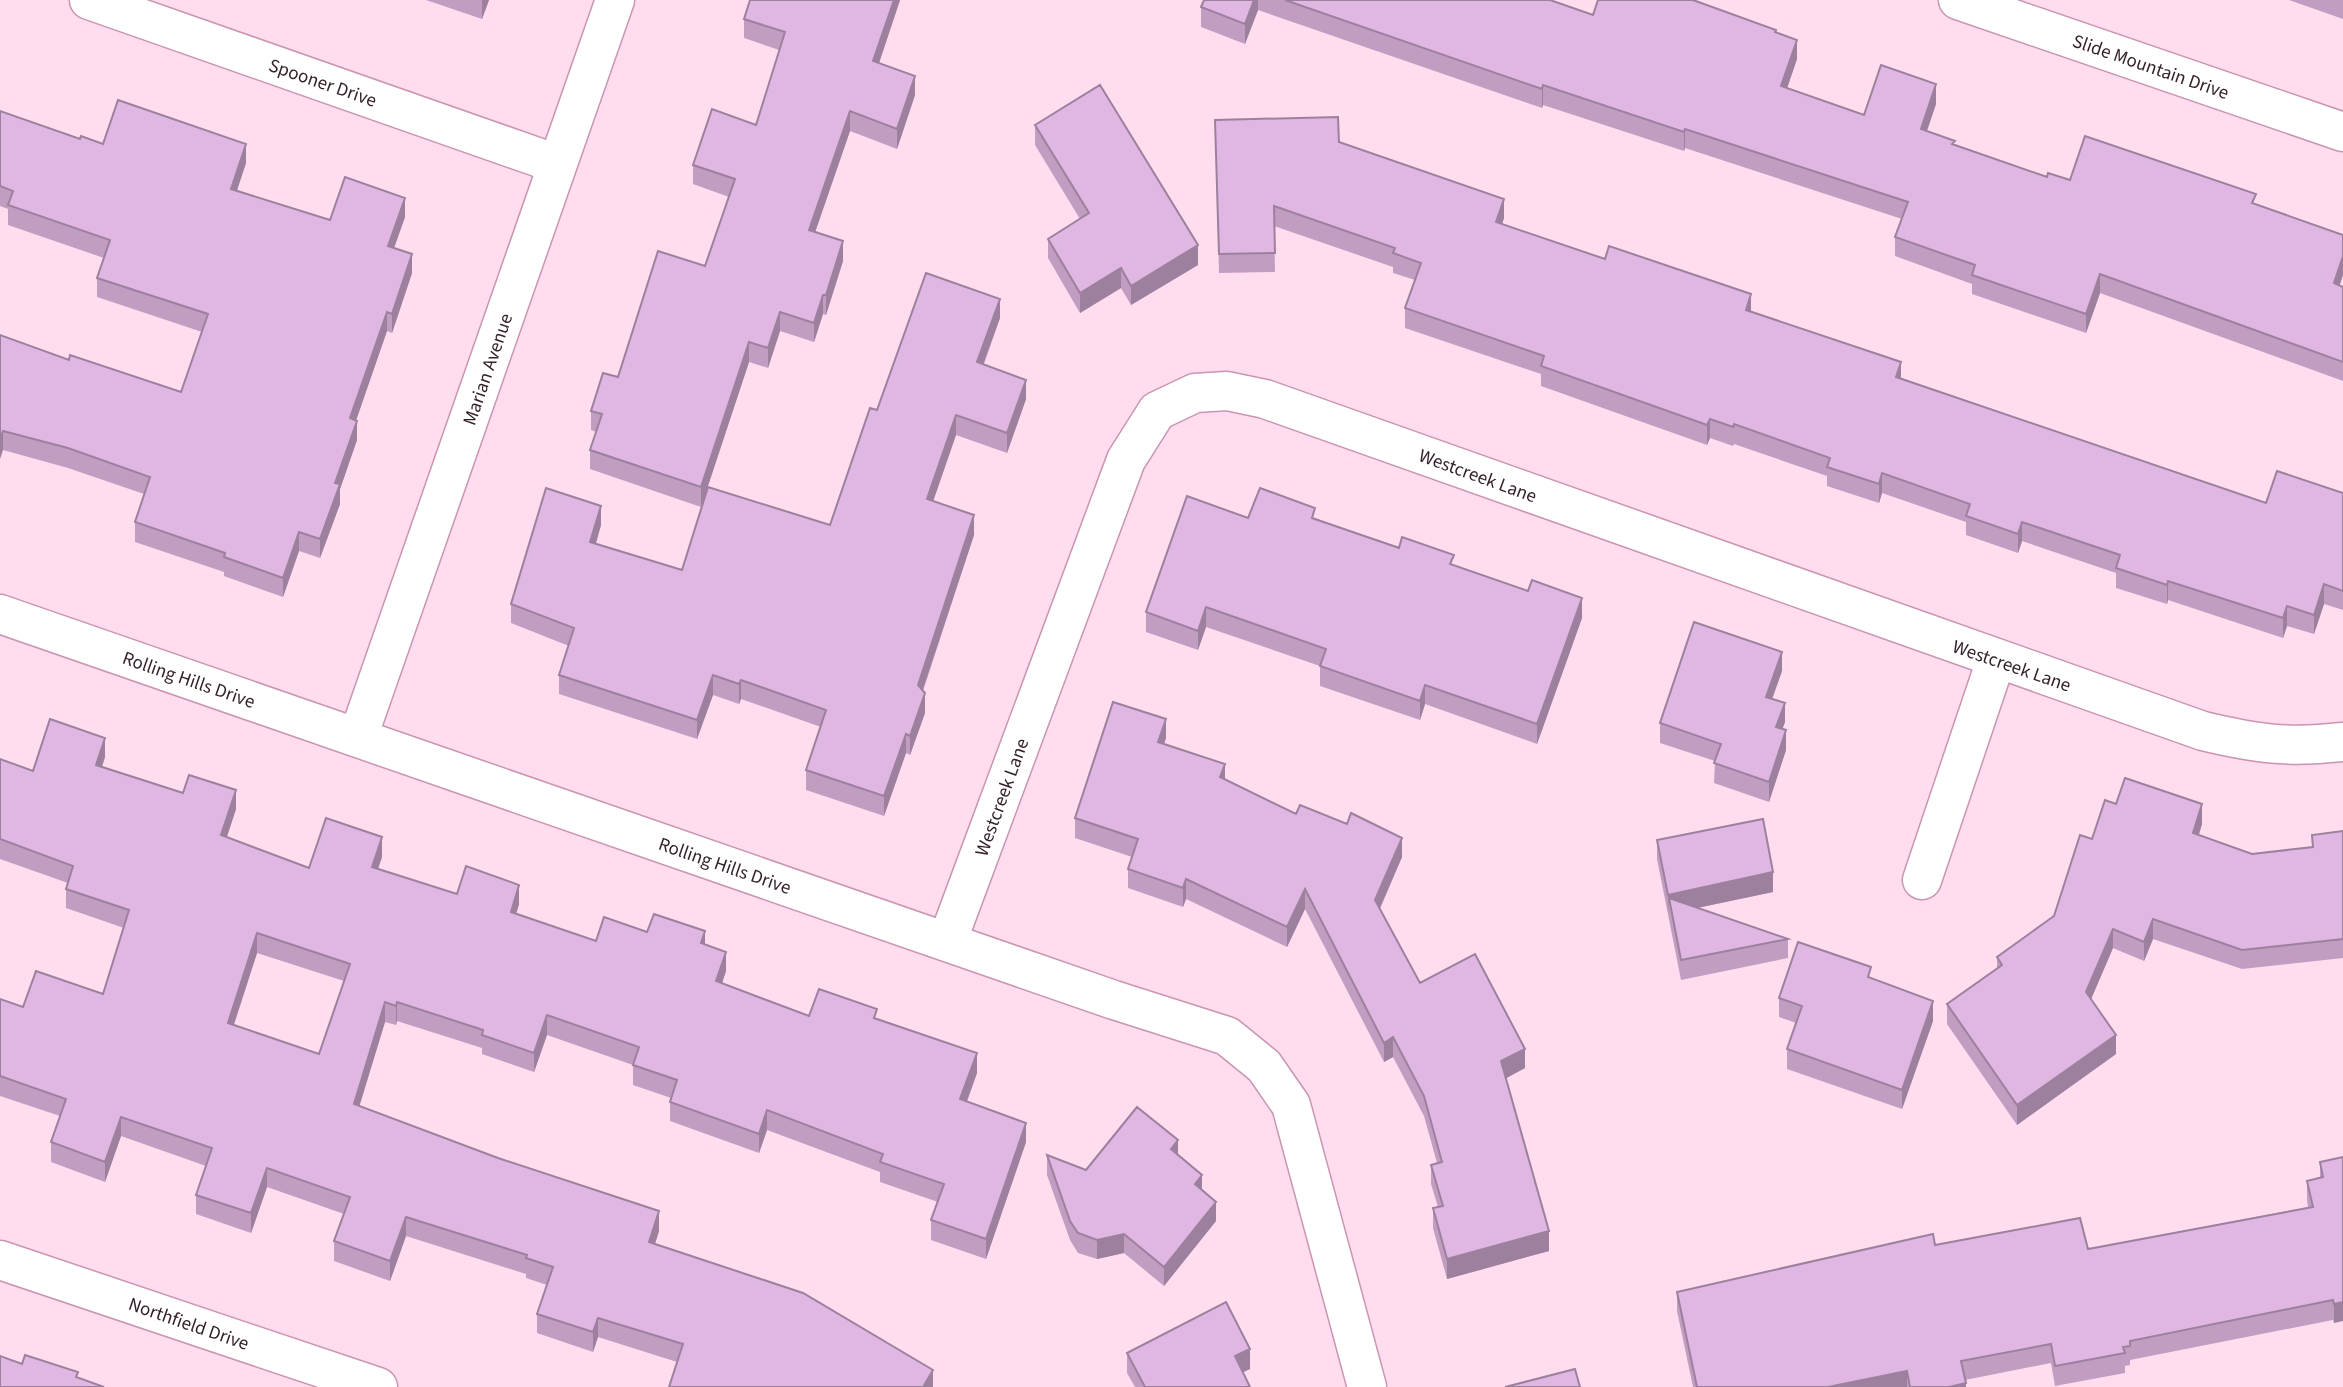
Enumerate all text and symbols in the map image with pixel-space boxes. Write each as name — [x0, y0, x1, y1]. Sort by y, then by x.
street label: Slide Mountain Drive — [2069, 28, 2232, 107]
street label: Spooner Drive — [265, 52, 380, 115]
street label: Marian Avenue — [457, 310, 520, 429]
street label: Westcreek Lane — [1415, 443, 1540, 510]
street label: Westcreek Lane — [1949, 633, 2074, 699]
street label: Rolling Hills Drive — [119, 645, 259, 716]
street label: Westcreek Lane — [969, 735, 1036, 860]
street label: Rolling Hills Drive — [655, 831, 795, 902]
street label: Northfield Drive — [125, 1291, 252, 1358]

